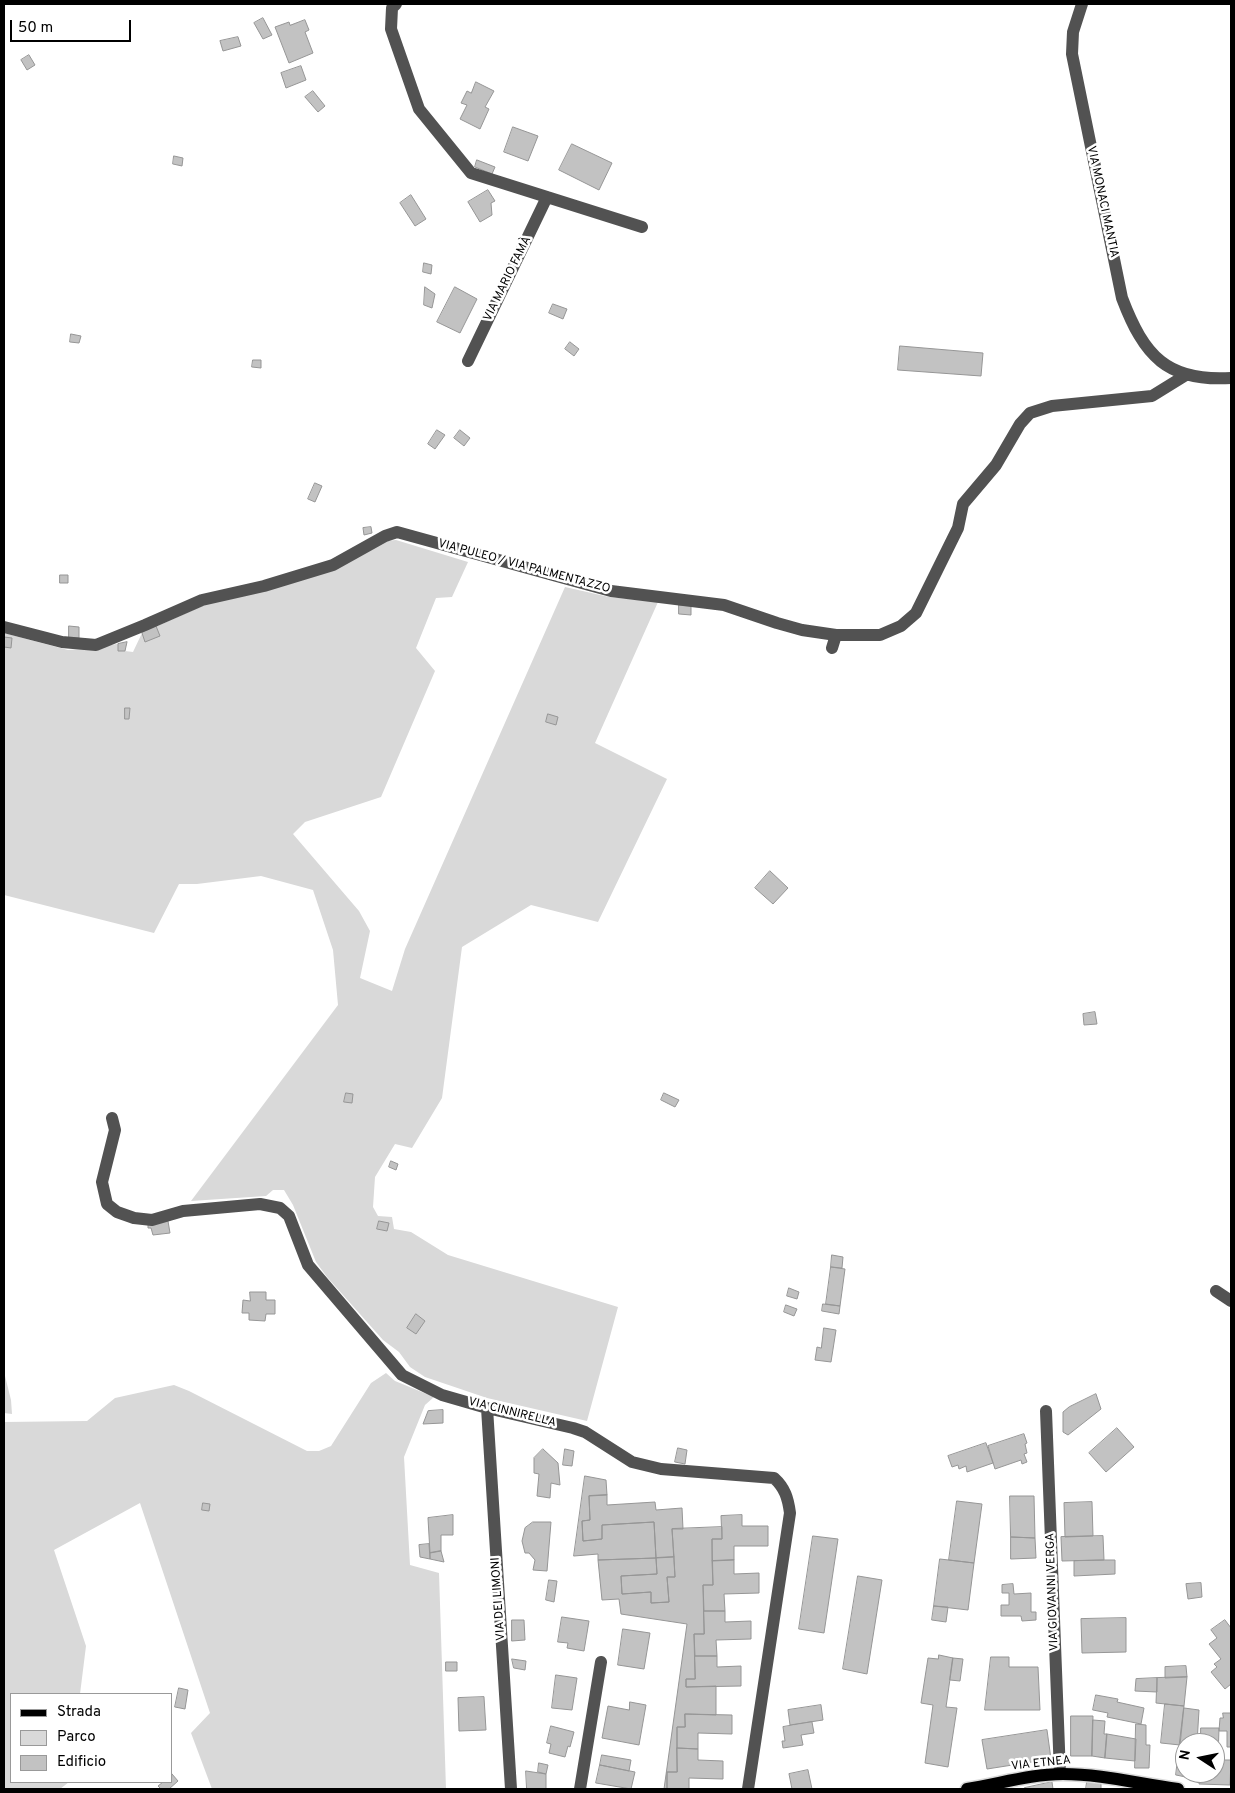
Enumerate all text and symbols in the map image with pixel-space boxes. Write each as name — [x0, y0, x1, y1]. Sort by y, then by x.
scale bar — [12, 10, 134, 42]
text: 50 m — [18, 19, 53, 38]
street label: VIA MONACI MANTIA — [1083, 145, 1121, 259]
street label: VIA MARIO FAMÀ — [481, 234, 535, 324]
street label: VIA PULEO / VIA PALMENTAZZO — [436, 537, 612, 597]
street label: VIA CINNIRELLA — [467, 1395, 557, 1431]
street label: VIA GIOVANNI VERGA — [1044, 1533, 1062, 1651]
street label: VIA DEI LIMONI — [489, 1557, 509, 1641]
legend — [10, 1693, 172, 1783]
text: Strada — [57, 1703, 101, 1722]
text: Parco — [57, 1728, 96, 1747]
north arrow — [1175, 1733, 1225, 1783]
text: N — [1176, 1749, 1195, 1762]
text: Edificio — [57, 1753, 106, 1772]
street label: VIA ETNEA — [1010, 1754, 1072, 1774]

